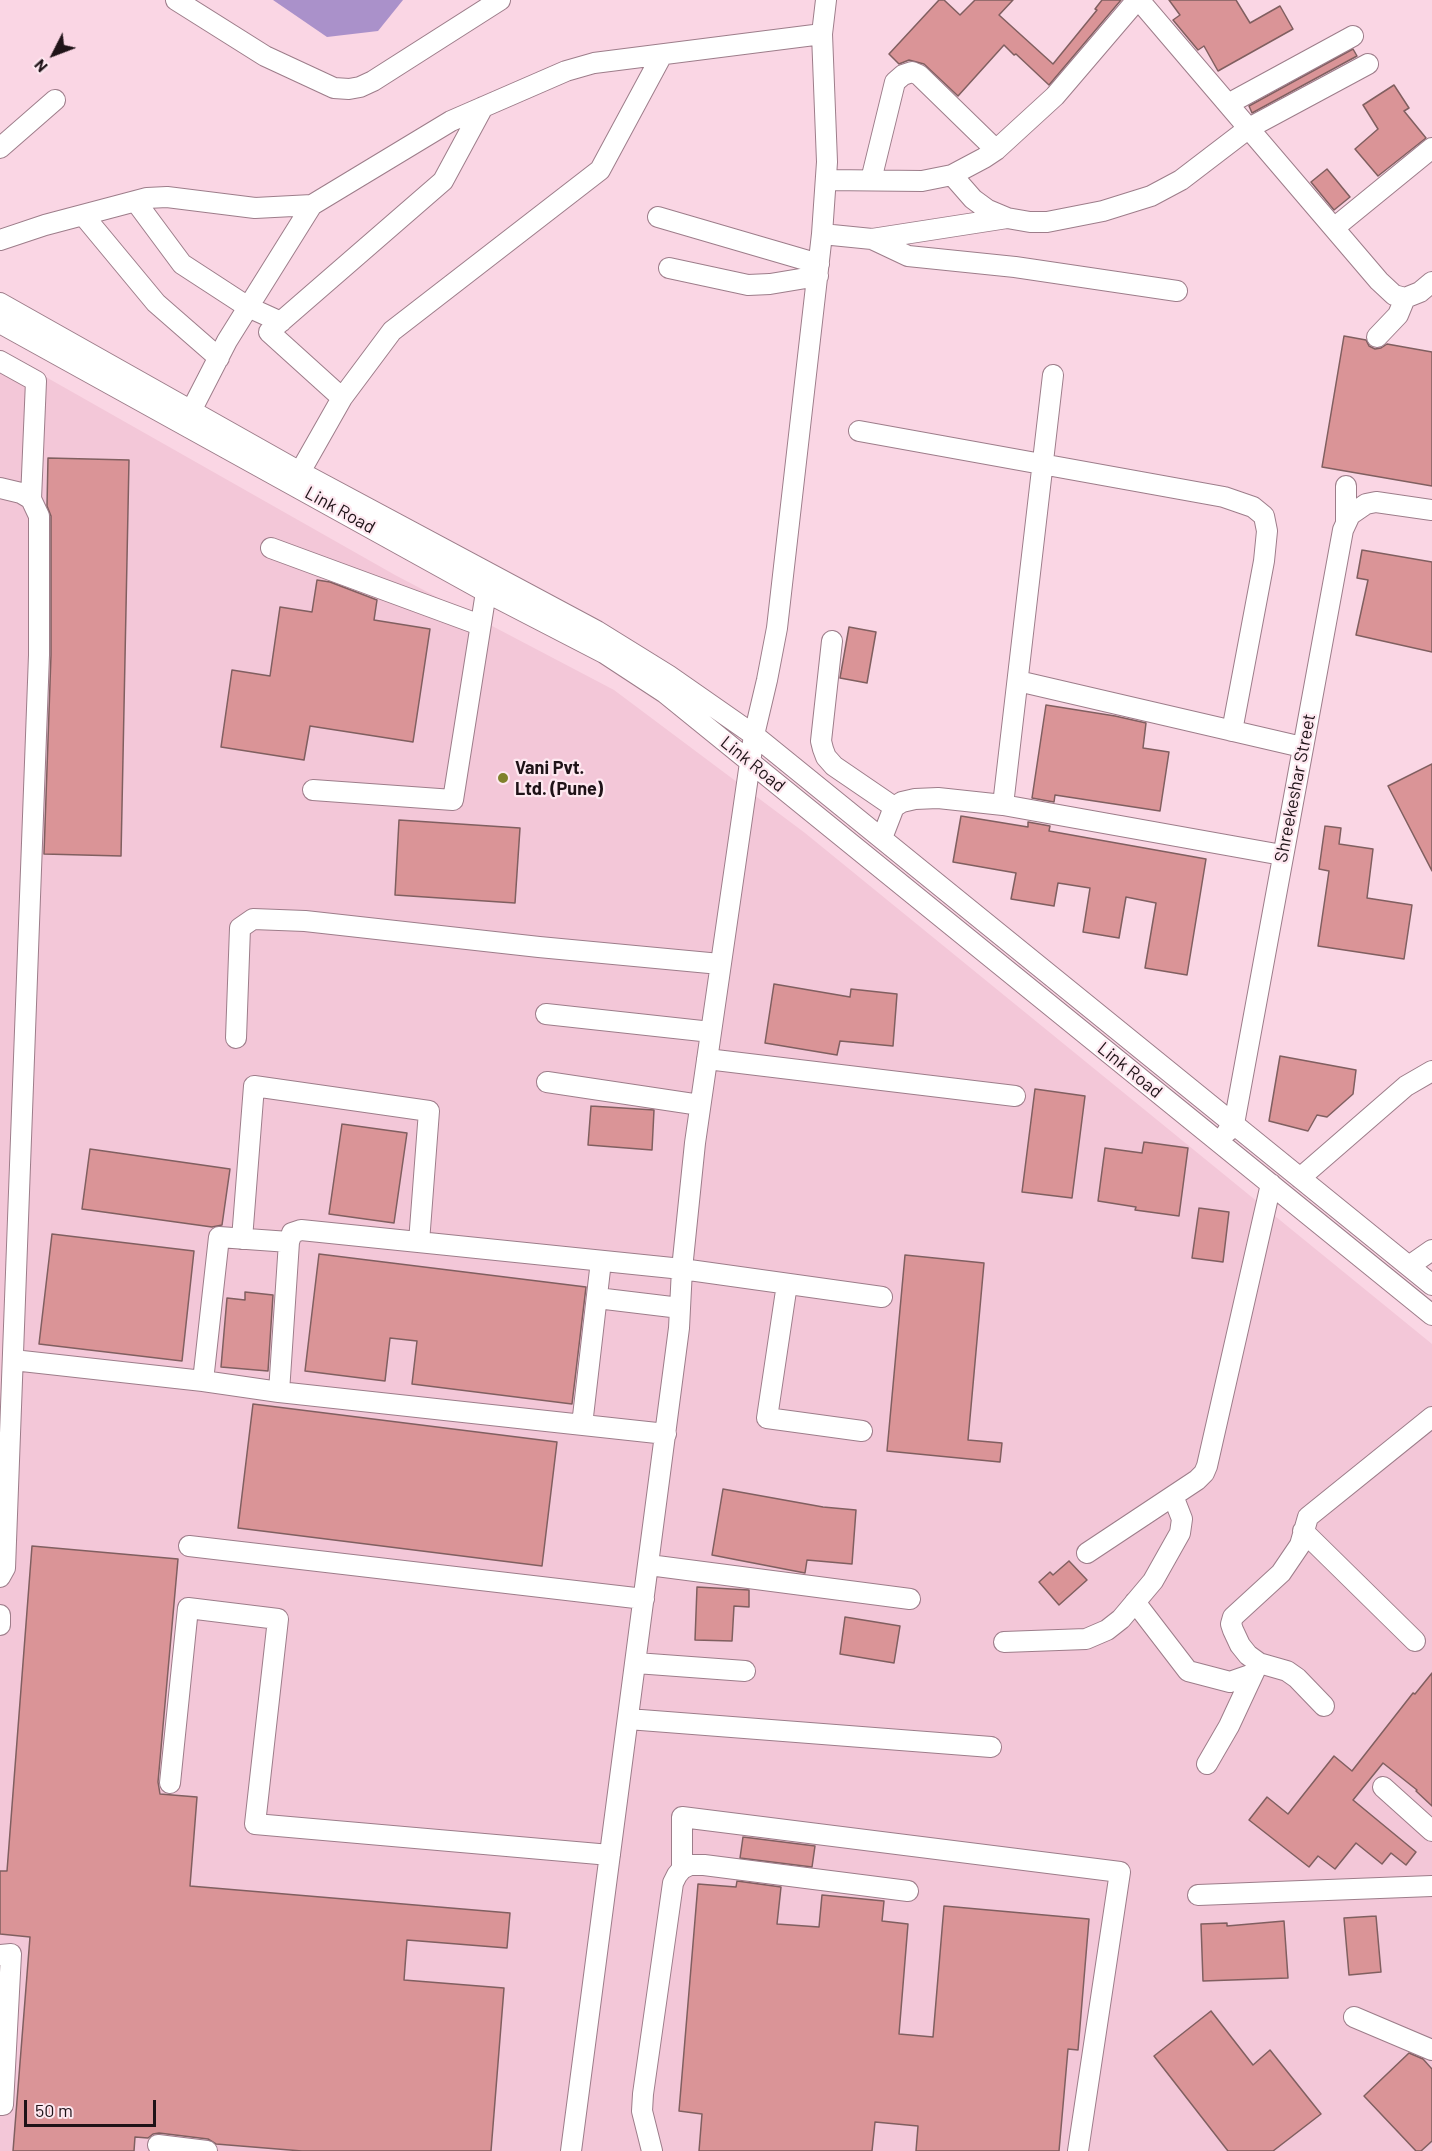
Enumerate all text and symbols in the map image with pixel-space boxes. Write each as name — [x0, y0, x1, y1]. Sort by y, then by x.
north arrow — [24, 24, 84, 84]
text: N — [30, 56, 51, 77]
street label: Link Road — [301, 482, 379, 538]
street label: Shreekeshar Street — [1270, 712, 1320, 864]
street label: Link Road — [716, 731, 790, 797]
place label: Vani Pvt. Ltd. (Pune) — [515, 757, 603, 800]
marker: Vani Pvt. Ltd. (Pune) — [496, 771, 510, 785]
street label: Link Road — [1093, 1037, 1167, 1103]
scale bar — [27, 2088, 159, 2126]
text: 50 m — [35, 2099, 73, 2121]

